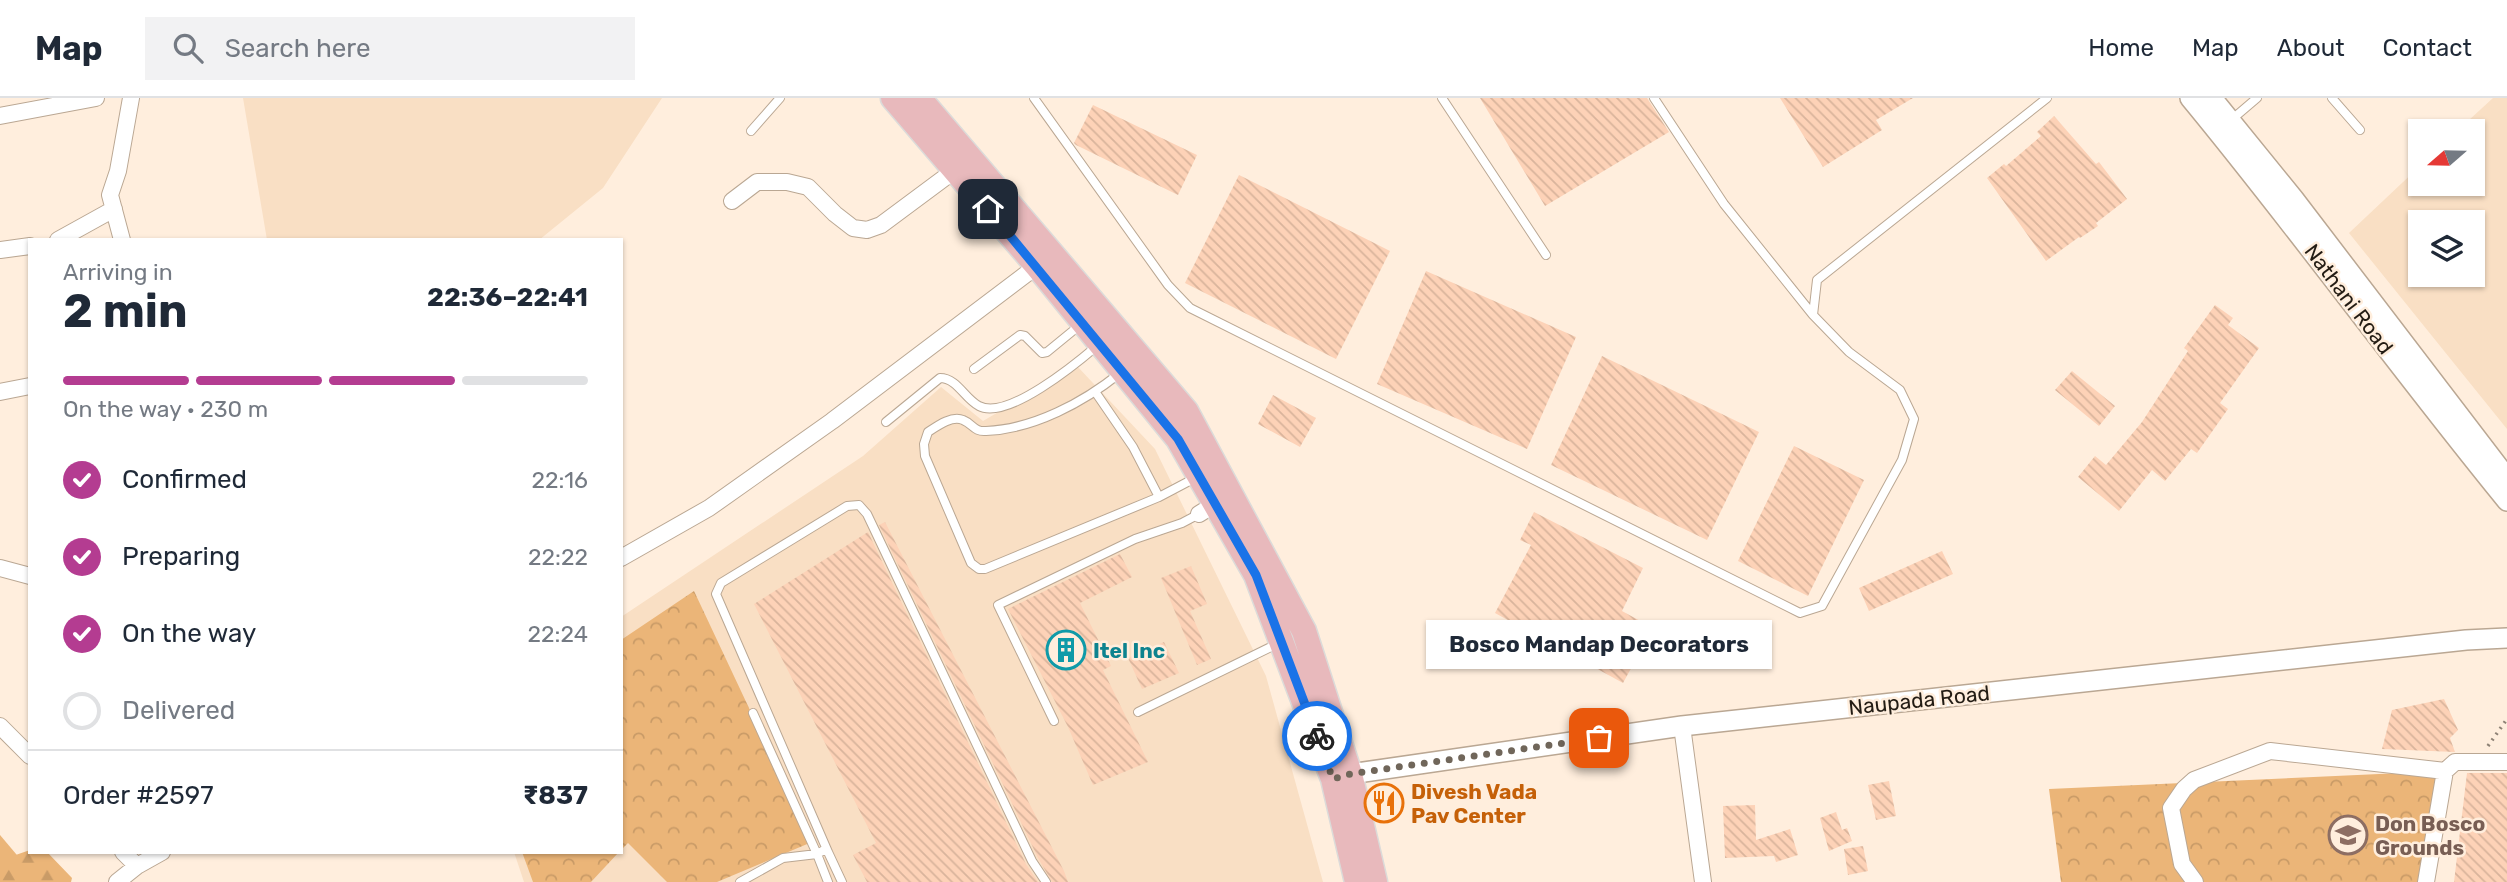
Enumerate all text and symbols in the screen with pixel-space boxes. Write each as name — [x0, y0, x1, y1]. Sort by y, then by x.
search box — [145, 17, 635, 80]
text: Map — [35, 29, 103, 68]
icon: search — [169, 29, 207, 67]
text: Search here — [225, 33, 370, 64]
text: Home — [2088, 34, 2154, 62]
text: Map — [2192, 34, 2239, 62]
text: About — [2277, 34, 2345, 62]
text: Contact — [2383, 34, 2472, 62]
north arrow — [2408, 119, 2485, 196]
map controls — [2408, 119, 2485, 287]
pin — [958, 179, 1018, 239]
icon: home — [969, 190, 1007, 228]
button: layers — [2408, 210, 2485, 287]
street label: Nathani Road — [2299, 239, 2399, 359]
text: Arriving in — [63, 258, 173, 286]
text: 22:36–22:41 — [427, 282, 588, 313]
text: 2 min — [63, 284, 188, 339]
text: On the way · 230 m — [63, 395, 268, 423]
icon: check — [63, 461, 101, 499]
text: Confirmed — [122, 464, 247, 495]
text: 22:16 — [531, 466, 588, 494]
icon: check — [63, 538, 101, 576]
text: Preparing — [122, 541, 240, 572]
text: 22:22 — [528, 543, 588, 571]
icon: check — [63, 615, 101, 653]
text: On the way — [122, 618, 256, 649]
callout: Bosco Mandap Decorators — [1426, 619, 1772, 668]
text: 22:24 — [528, 620, 588, 648]
building icon: Itel Inc — [1045, 629, 1087, 671]
text: Bosco Mandap Decorators — [1449, 630, 1749, 658]
place label: Itel Inc — [1093, 638, 1165, 663]
street label: Naupada Road — [1847, 680, 1991, 720]
text: Delivered — [122, 695, 235, 726]
courier — [1282, 701, 1352, 771]
pin — [1569, 708, 1629, 768]
icon: bike — [1298, 717, 1336, 755]
icon: bag — [1580, 719, 1618, 757]
place label: Divesh Vada Pav Center — [1411, 779, 1537, 828]
text: Order #2597 — [63, 780, 213, 811]
text: ₹837 — [523, 780, 588, 811]
restaurant icon: Divesh Vada Pav Center — [1363, 782, 1405, 824]
place label: Don Bosco Grounds — [2375, 811, 2485, 860]
school or university icon: Don Bosco Grounds — [2327, 814, 2369, 856]

